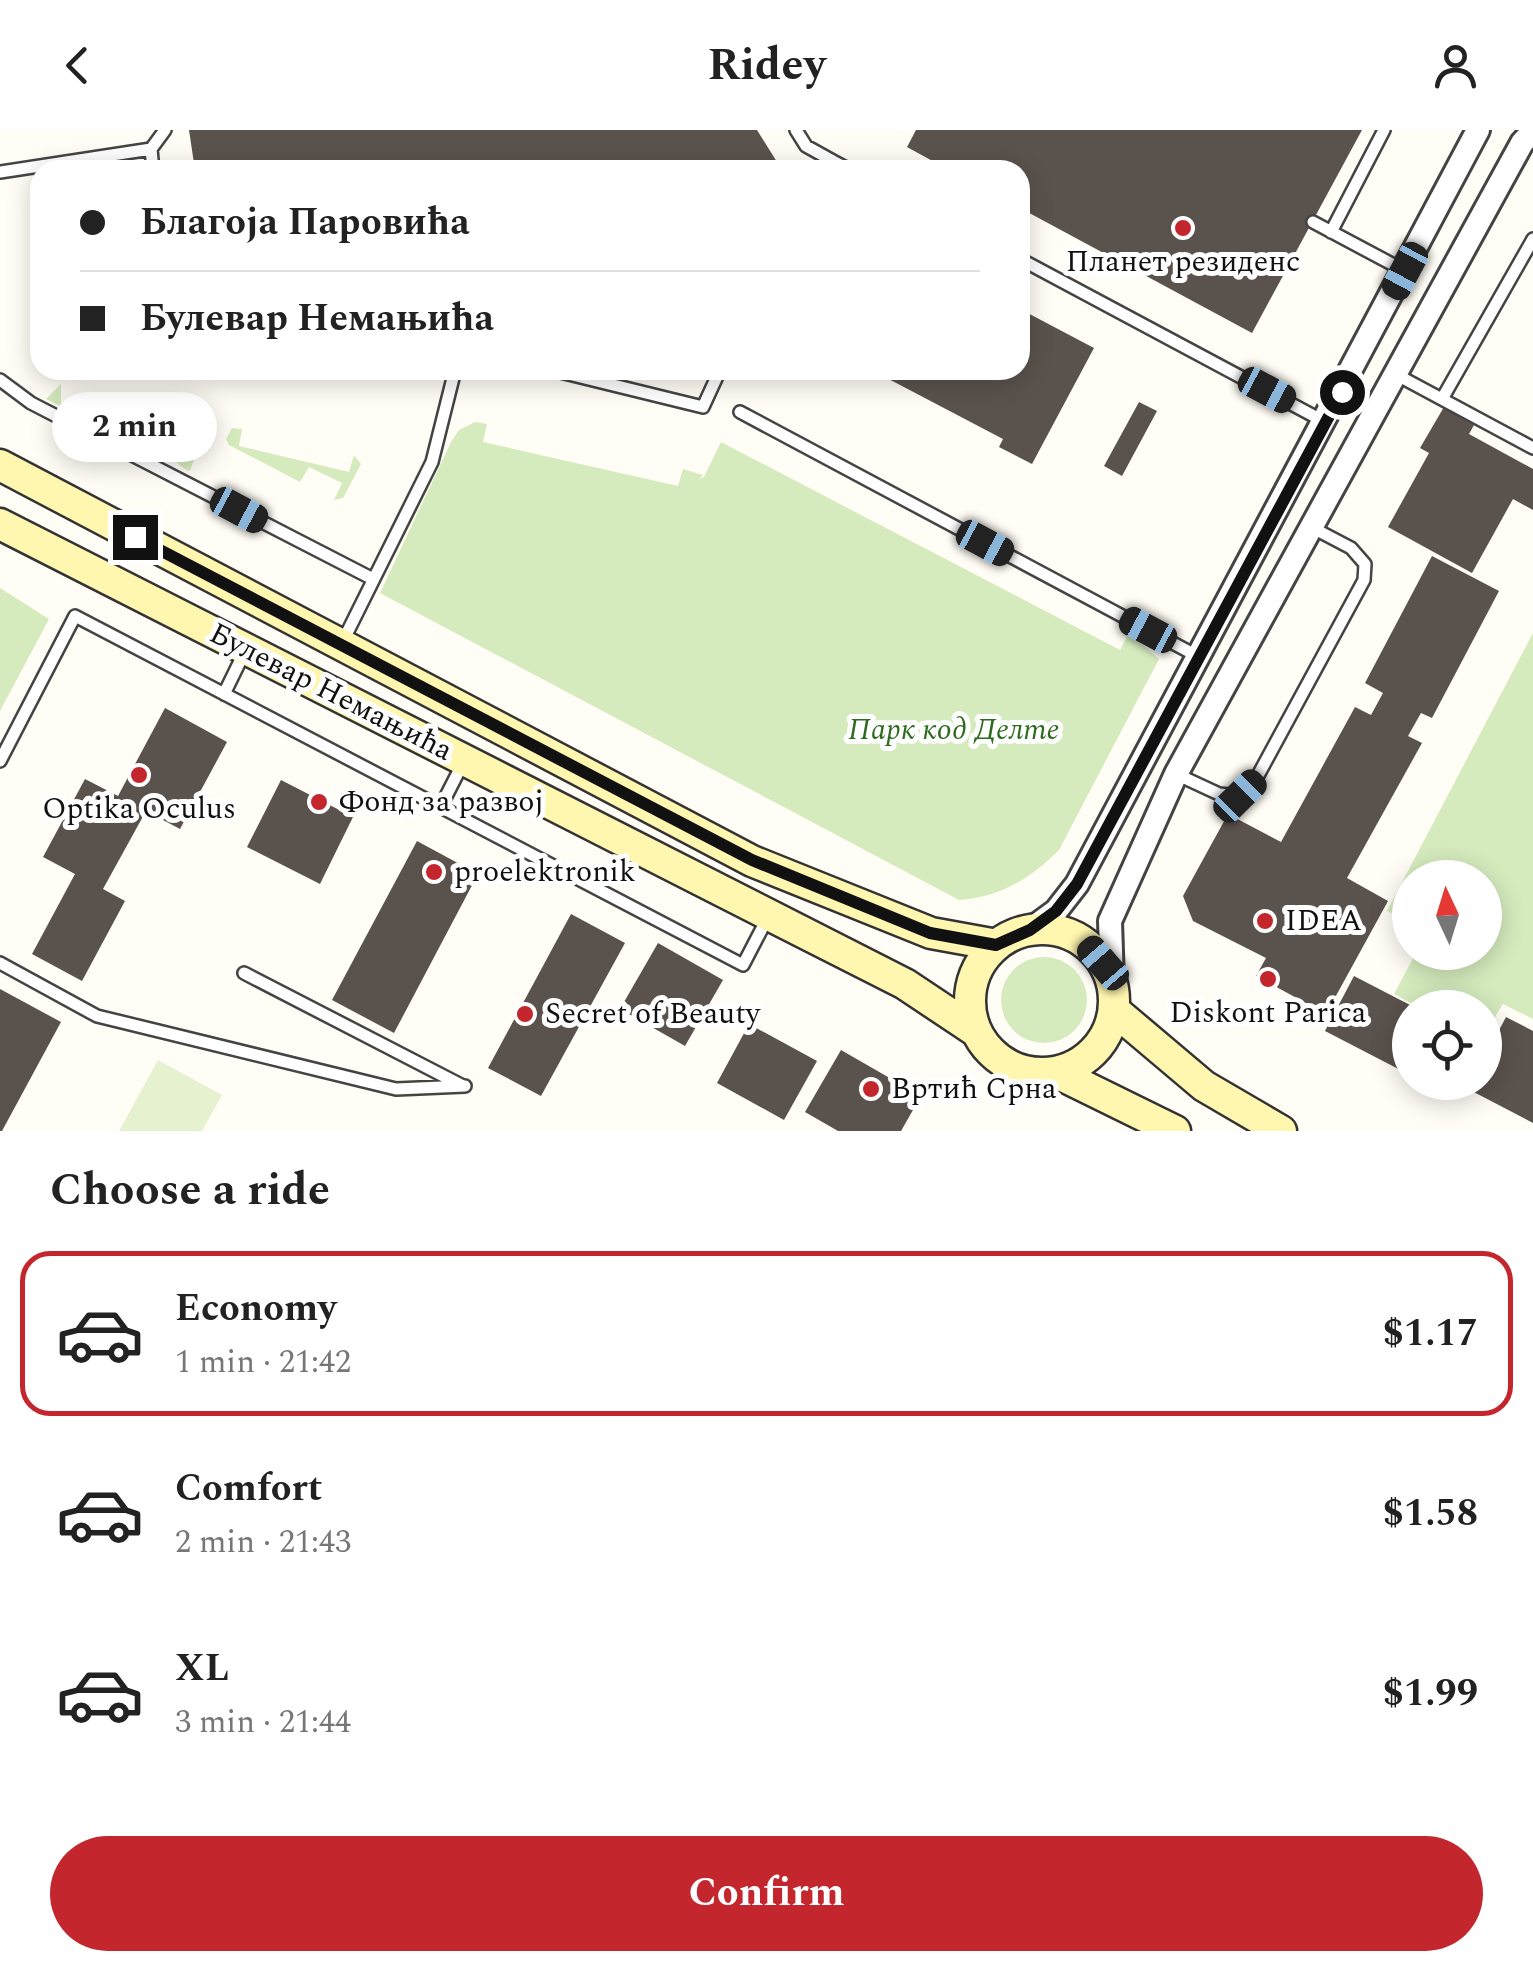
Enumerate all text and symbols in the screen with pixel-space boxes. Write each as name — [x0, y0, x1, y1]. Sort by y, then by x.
text: Ridey — [707, 31, 826, 100]
icon: back — [50, 38, 105, 93]
icon: person — [1428, 38, 1483, 93]
text: Благоја Паровића — [140, 194, 470, 252]
marker: Планет резиденс — [1172, 217, 1194, 239]
car — [1378, 237, 1432, 305]
place label: Планет резиденс — [1066, 239, 1300, 285]
text: Булевар Немањића — [140, 290, 494, 348]
car — [1233, 363, 1301, 417]
route start — [1320, 370, 1365, 415]
callout: 2 min — [52, 392, 218, 462]
text: 2 min — [92, 402, 177, 451]
car — [205, 483, 273, 537]
route end — [113, 515, 158, 560]
car — [951, 516, 1019, 570]
car — [1114, 603, 1182, 657]
street label: Булевар Немањића — [201, 611, 461, 773]
park label: Парк код Делте — [848, 707, 1060, 753]
marker: Optika Oculus — [128, 764, 150, 786]
car — [1208, 764, 1272, 828]
place label: Фонд за развој — [339, 779, 544, 825]
place label: Optika Oculus — [42, 786, 236, 832]
marker: Фонд за развој — [308, 791, 330, 813]
place label: proelektronik — [454, 849, 636, 895]
north arrow — [1392, 860, 1502, 970]
map controls — [1392, 860, 1502, 1100]
marker: proelektronik — [423, 861, 445, 883]
place label: IDEA — [1285, 898, 1362, 944]
marker: IDEA — [1254, 910, 1276, 932]
car — [1072, 931, 1134, 995]
marker: Diskont Parica — [1257, 968, 1279, 990]
place label: Diskont Parica — [1169, 990, 1367, 1036]
button: locate — [1392, 990, 1502, 1100]
place label: Secret of Beauty — [545, 991, 762, 1037]
marker: Secret of Beauty — [514, 1003, 536, 1025]
place label: Вртић Срна — [891, 1066, 1057, 1112]
marker: Вртић Срна — [860, 1078, 882, 1100]
text: Choose a ride — [50, 1156, 330, 1225]
text: Economy — [175, 1280, 336, 1338]
icon: car — [55, 1289, 145, 1379]
text: $1.17 — [1383, 1305, 1478, 1363]
text: 1 min · 21:42 — [175, 1338, 351, 1387]
text: Comfort — [175, 1460, 322, 1518]
icon: car — [55, 1469, 145, 1559]
text: $1.58 — [1383, 1485, 1478, 1543]
text: 2 min · 21:43 — [175, 1518, 351, 1567]
text: XL — [175, 1640, 229, 1698]
icon: car — [55, 1649, 145, 1739]
text: $1.99 — [1383, 1665, 1478, 1723]
text: 3 min · 21:44 — [175, 1698, 351, 1747]
button: Confirm — [50, 1836, 1483, 1951]

